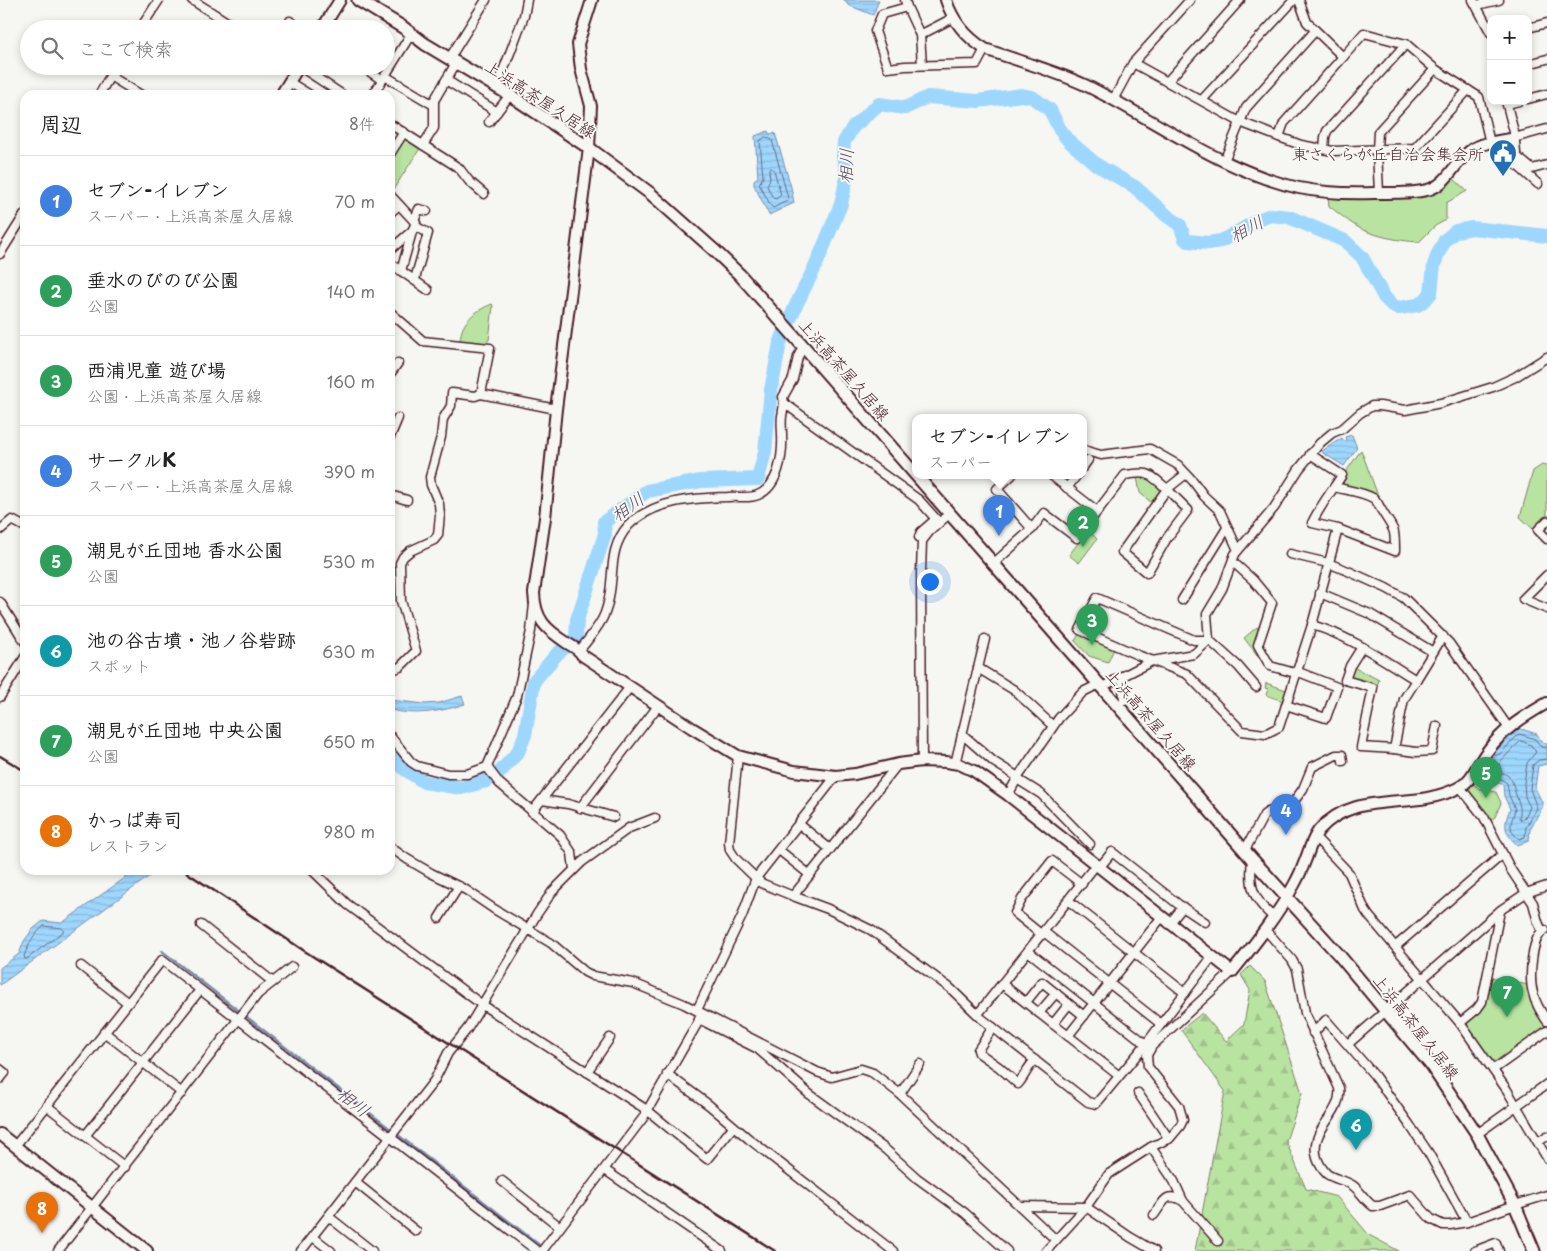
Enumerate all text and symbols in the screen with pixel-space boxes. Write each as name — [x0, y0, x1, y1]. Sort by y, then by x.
map controls — [1487, 15, 1532, 105]
button: + — [1487, 15, 1532, 60]
search box — [20, 20, 395, 75]
icon: search — [38, 34, 66, 62]
text: ここで検索 — [78, 34, 173, 62]
street label: 上浜高茶屋久居線 — [481, 53, 601, 143]
button: − — [1487, 60, 1532, 105]
text: 周辺 — [40, 107, 82, 139]
text: 8件 — [349, 111, 375, 135]
public building icon: 東さくらが丘自治会集会所 — [1488, 138, 1518, 177]
place label: 東さくらが丘自治会集会所 — [1292, 141, 1484, 165]
water label: 相川 — [831, 148, 859, 184]
text: セブン-イレブン — [87, 175, 229, 203]
text: 1 — [52, 189, 60, 213]
text: 70 m — [335, 189, 375, 213]
text: スーパー · 上浜高茶屋久居線 — [87, 203, 293, 227]
water label: 相川 — [1224, 208, 1268, 248]
text: 垂水のびのび公園 — [87, 265, 239, 293]
text: 2 — [50, 279, 62, 303]
text: 140 m — [327, 279, 375, 303]
text: 公園 — [87, 293, 119, 317]
street label: 上浜高茶屋久居線 — [794, 313, 896, 425]
text: 西浦児童 遊び場 — [87, 355, 226, 383]
text: 3 — [51, 369, 61, 393]
text: 160 m — [327, 369, 375, 393]
text: 公園 · 上浜高茶屋久居線 — [87, 383, 262, 407]
popup — [912, 414, 1087, 479]
text: セブン-イレブン — [929, 421, 1070, 449]
text: サークルK — [87, 445, 176, 473]
text: スーパー — [929, 449, 992, 473]
text: 4 — [51, 459, 61, 483]
text: 390 m — [324, 459, 375, 483]
text: スーパー · 上浜高茶屋久居線 — [87, 473, 293, 497]
water label: 相川 — [605, 485, 649, 527]
pin: 1 — [983, 495, 1015, 536]
pin: 2 — [1067, 506, 1099, 547]
text: 潮見が丘団地 香水公園 — [87, 535, 283, 563]
text: 5 — [51, 549, 61, 573]
text: 530 m — [322, 549, 375, 573]
text: 公園 — [87, 563, 119, 587]
your location — [917, 569, 943, 595]
pin: 3 — [1076, 604, 1108, 645]
text: 池の谷古墳・池ノ谷砦跡 — [87, 625, 296, 653]
text: 6 — [50, 639, 62, 663]
text: 630 m — [322, 639, 375, 663]
text: スポット — [87, 653, 151, 677]
street label: 上浜高茶屋久居線 — [1101, 663, 1203, 775]
text: 潮見が丘団地 中央公園 — [87, 715, 283, 743]
text: 7 — [51, 729, 61, 753]
text: 650 m — [323, 729, 375, 753]
text: 公園 — [87, 743, 119, 767]
pin: 5 — [1470, 757, 1502, 798]
pin: 4 — [1270, 794, 1302, 835]
text: かっぱ寿司 — [87, 805, 182, 833]
text: 8 — [51, 819, 61, 843]
text: 980 m — [323, 819, 375, 843]
text: レストラン — [87, 833, 168, 857]
street label: 上浜高茶屋久居線 — [1368, 968, 1466, 1084]
pin: 7 — [1491, 976, 1523, 1017]
water label: 相川 — [332, 1079, 376, 1123]
pin: 6 — [1340, 1109, 1372, 1150]
pin: 8 — [26, 1192, 58, 1233]

